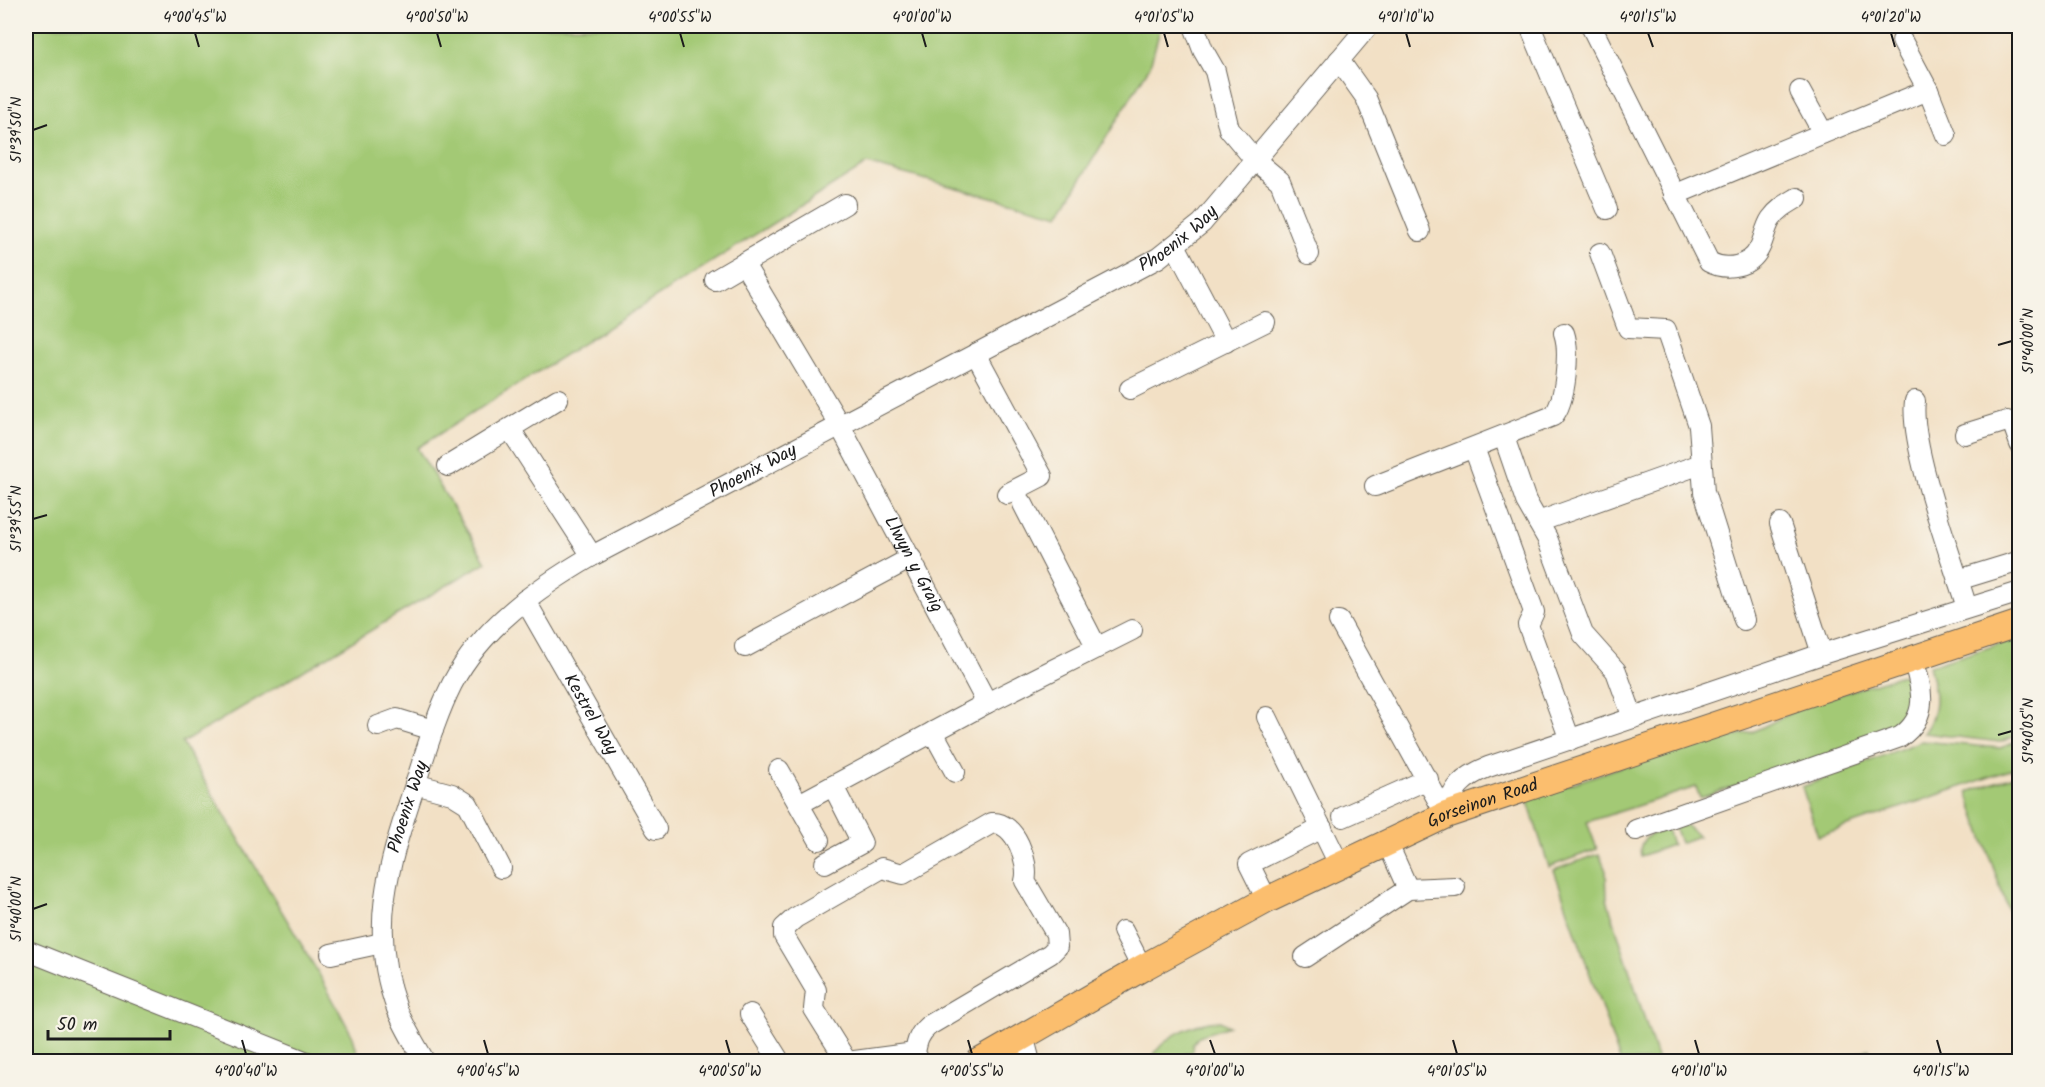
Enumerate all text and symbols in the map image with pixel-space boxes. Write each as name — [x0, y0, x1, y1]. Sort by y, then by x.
text: 4°00'45"W — [163, 6, 227, 30]
text: 4°00'50"W — [406, 6, 469, 30]
text: 4°00'55"W — [648, 6, 712, 30]
text: 4°01'00"W — [892, 6, 952, 30]
text: 4°01'05"W — [1134, 6, 1194, 30]
text: 4°01'10"W — [1378, 6, 1435, 30]
text: 4°01'15"W — [1619, 6, 1677, 30]
text: 4°01'20"W — [1861, 6, 1922, 30]
text: 51°39'50"N — [5, 97, 29, 163]
street label: Phoenix Way — [1133, 199, 1226, 280]
text: 51°40'00"N — [2017, 308, 2041, 374]
street label: Phoenix Way — [704, 436, 803, 506]
text: 51°39'55"N — [5, 485, 29, 553]
street label: Llwyn y Graig — [876, 511, 951, 618]
street label: Kestrel Way — [556, 668, 626, 761]
text: 51°40'05"N — [2017, 698, 2041, 764]
street label: Phoenix Way — [380, 756, 437, 856]
street label: Gorseinon Road — [1422, 770, 1543, 836]
text: 51°40'00"N — [5, 876, 29, 942]
scale bar — [48, 1003, 170, 1041]
text: 50 m — [57, 1011, 97, 1040]
text: 4°00'40"W — [215, 1060, 278, 1084]
text: 4°00'45"W — [456, 1060, 520, 1084]
text: 4°00'50"W — [699, 1060, 762, 1084]
text: 4°00'55"W — [940, 1060, 1004, 1084]
text: 4°01'00"W — [1185, 1060, 1245, 1084]
text: 4°01'05"W — [1427, 1060, 1487, 1084]
text: 4°01'10"W — [1671, 1060, 1728, 1084]
text: 4°01'15"W — [1912, 1060, 1970, 1084]

